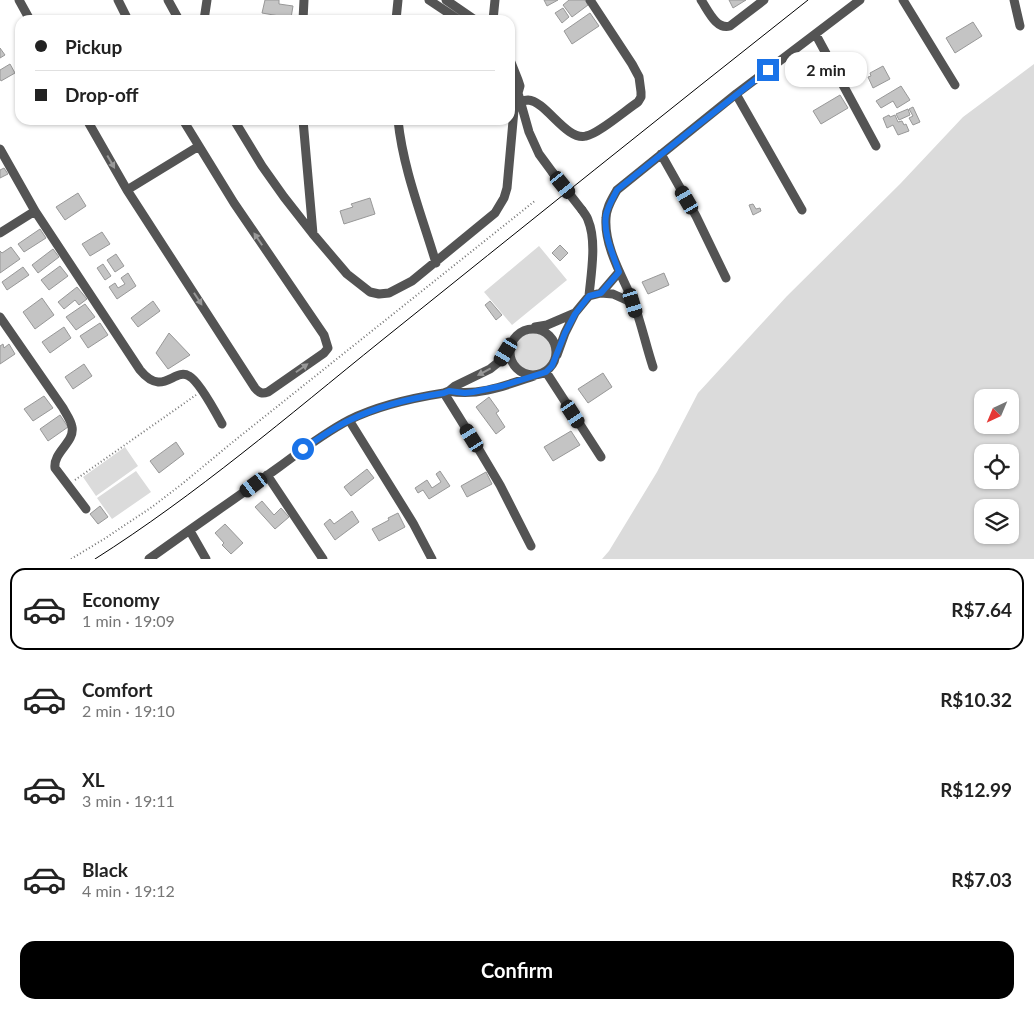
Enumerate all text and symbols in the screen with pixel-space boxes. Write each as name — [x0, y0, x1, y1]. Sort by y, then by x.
text: Pickup — [65, 35, 122, 58]
callout: 2 min — [786, 52, 868, 88]
route end — [757, 59, 779, 81]
text: 2 min — [806, 60, 846, 79]
text: Drop-off — [65, 83, 139, 106]
one-way arrow — [107, 156, 116, 169]
car — [547, 169, 578, 201]
car — [673, 183, 700, 217]
one-way arrow — [253, 232, 263, 246]
car — [621, 286, 644, 320]
one-way arrow — [194, 293, 203, 306]
car — [491, 335, 520, 369]
one-way arrow — [296, 363, 309, 373]
one-way arrow — [477, 368, 491, 376]
north arrow — [974, 389, 1019, 434]
map controls — [974, 389, 1019, 544]
car — [558, 397, 587, 431]
car — [457, 421, 486, 455]
route start — [292, 438, 314, 460]
button: locate — [974, 444, 1019, 489]
car — [237, 470, 270, 500]
button: layers — [974, 499, 1019, 544]
icon: car — [22, 587, 67, 632]
text: Economy — [82, 588, 160, 611]
text: R$7.64 — [951, 598, 1012, 621]
text: 1 min · 19:09 — [82, 611, 175, 630]
icon: car — [22, 677, 67, 722]
text: Comfort — [82, 678, 153, 701]
text: R$10.32 — [940, 688, 1012, 711]
text: 2 min · 19:10 — [82, 701, 175, 720]
icon: car — [22, 767, 67, 812]
text: XL — [82, 768, 105, 791]
text: R$12.99 — [940, 778, 1012, 801]
text: 3 min · 19:11 — [82, 791, 175, 810]
icon: car — [22, 857, 67, 902]
text: Black — [82, 858, 128, 881]
text: R$7.03 — [951, 868, 1012, 891]
text: 4 min · 19:12 — [82, 881, 175, 900]
button: Confirm — [20, 941, 1014, 999]

